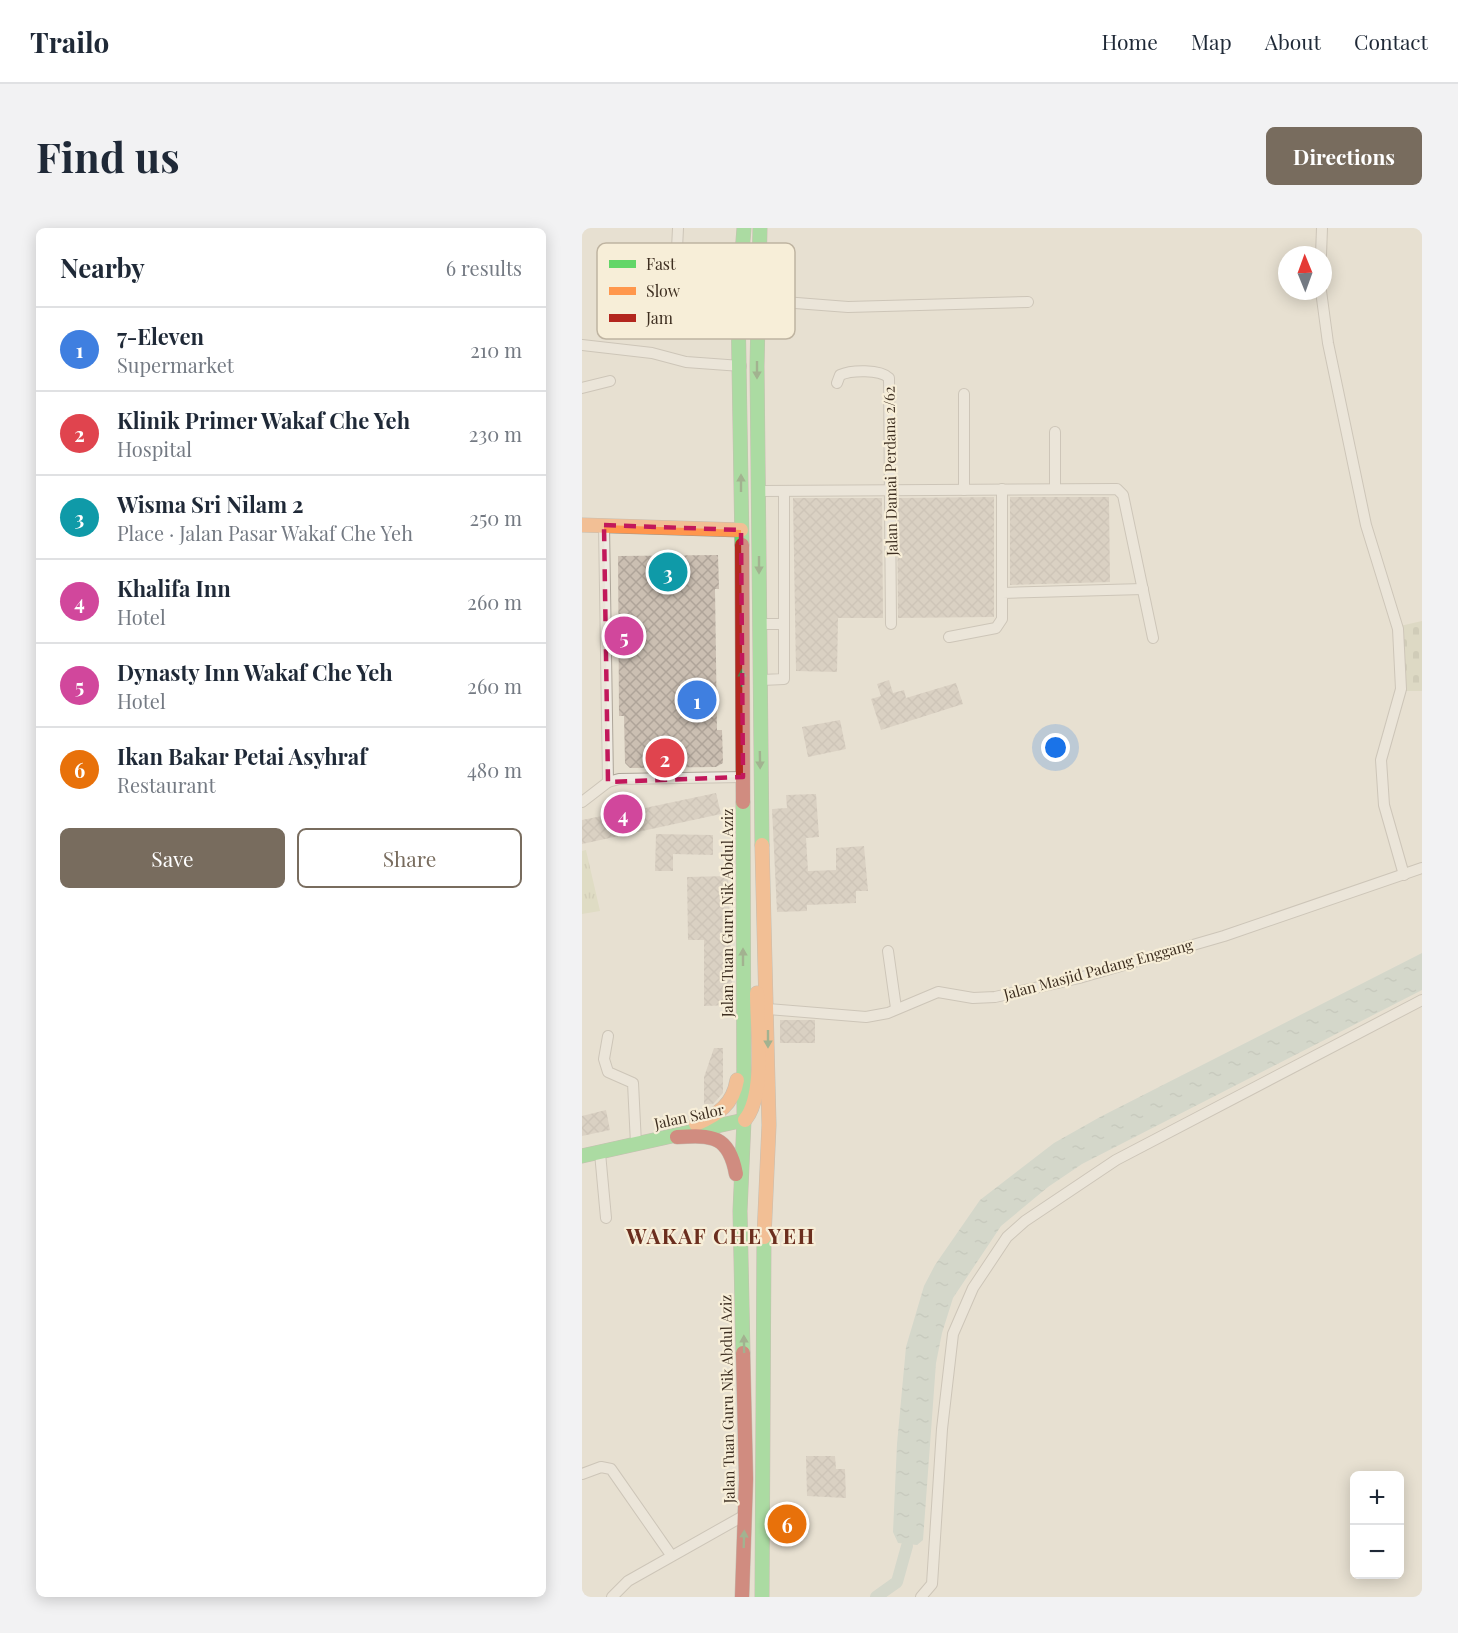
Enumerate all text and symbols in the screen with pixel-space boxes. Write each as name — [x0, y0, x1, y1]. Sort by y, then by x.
text: Trailo — [30, 23, 109, 60]
text: Home — [1102, 27, 1158, 55]
text: Map — [1191, 27, 1232, 55]
text: About — [1265, 27, 1321, 55]
text: Contact — [1354, 27, 1428, 55]
button: Directions — [1266, 127, 1422, 185]
text: Find us — [36, 128, 180, 184]
legend — [597, 243, 795, 339]
north arrow — [1278, 246, 1332, 300]
text: Nearby — [60, 250, 145, 285]
text: Fast — [646, 253, 676, 274]
text: 6 results — [446, 254, 522, 281]
text: Slow — [646, 280, 681, 301]
text: Jam — [645, 307, 673, 328]
text: 7-Eleven — [117, 321, 204, 351]
text: 1 — [76, 336, 83, 363]
text: 210 m — [470, 336, 522, 363]
text: Supermarket — [117, 351, 234, 378]
one-way arrow — [752, 361, 762, 380]
street label: Jalan Damai Perdana 2/62 — [879, 386, 901, 557]
text: Klinik Primer Wakaf Che Yeh — [117, 405, 410, 435]
text: 2 — [74, 420, 85, 447]
text: 230 m — [469, 420, 522, 447]
text: Hospital — [117, 435, 192, 462]
one-way arrow — [736, 473, 746, 492]
text: Wisma Sri Nilam 2 — [117, 489, 304, 519]
text: 3 — [75, 504, 84, 531]
text: 250 m — [469, 504, 522, 531]
text: Place · Jalan Pasar Wakaf Che Yeh — [117, 519, 413, 546]
pin: 3 — [648, 550, 688, 594]
one-way arrow — [754, 556, 764, 575]
text: Khalifa Inn — [117, 573, 231, 603]
text: 4 — [74, 588, 85, 615]
text: 260 m — [467, 588, 522, 615]
text: Hotel — [117, 603, 166, 630]
pin: 5 — [604, 614, 644, 658]
text: Dynasty Inn Wakaf Che Yeh — [117, 657, 393, 687]
one-way arrow — [737, 668, 747, 687]
text: 5 — [75, 672, 84, 699]
text: 260 m — [467, 672, 522, 699]
pin: 1 — [678, 678, 716, 722]
text: Hotel — [117, 687, 166, 714]
your location — [1041, 733, 1070, 762]
pin: 2 — [646, 736, 685, 780]
text: Ikan Bakar Petai Asyhraf — [117, 741, 367, 771]
one-way arrow — [756, 751, 765, 770]
text: 6 — [74, 756, 85, 783]
text: 480 m — [467, 756, 522, 783]
text: Restaurant — [117, 771, 216, 798]
pin: 4 — [604, 792, 642, 836]
street label: Jalan Tuan Guru Nik Abdul Aziz — [717, 809, 737, 1018]
button: Save — [60, 828, 285, 888]
button: Share — [297, 828, 522, 888]
street label: Jalan Masjid Padang Enggang — [1000, 934, 1195, 1004]
one-way arrow — [739, 947, 748, 966]
one-way arrow — [763, 1030, 773, 1049]
street label: Jalan Salor — [651, 1099, 726, 1133]
district label: WAKAF CHE YEH — [625, 1221, 816, 1249]
street label: Jalan Tuan Guru Nik Abdul Aziz — [715, 1294, 739, 1505]
one-way arrow — [739, 1334, 749, 1353]
map controls — [1350, 1471, 1404, 1579]
button: + — [1350, 1471, 1404, 1525]
pin: 6 — [768, 1502, 806, 1546]
button: − — [1350, 1525, 1404, 1579]
one-way arrow — [739, 1529, 748, 1548]

